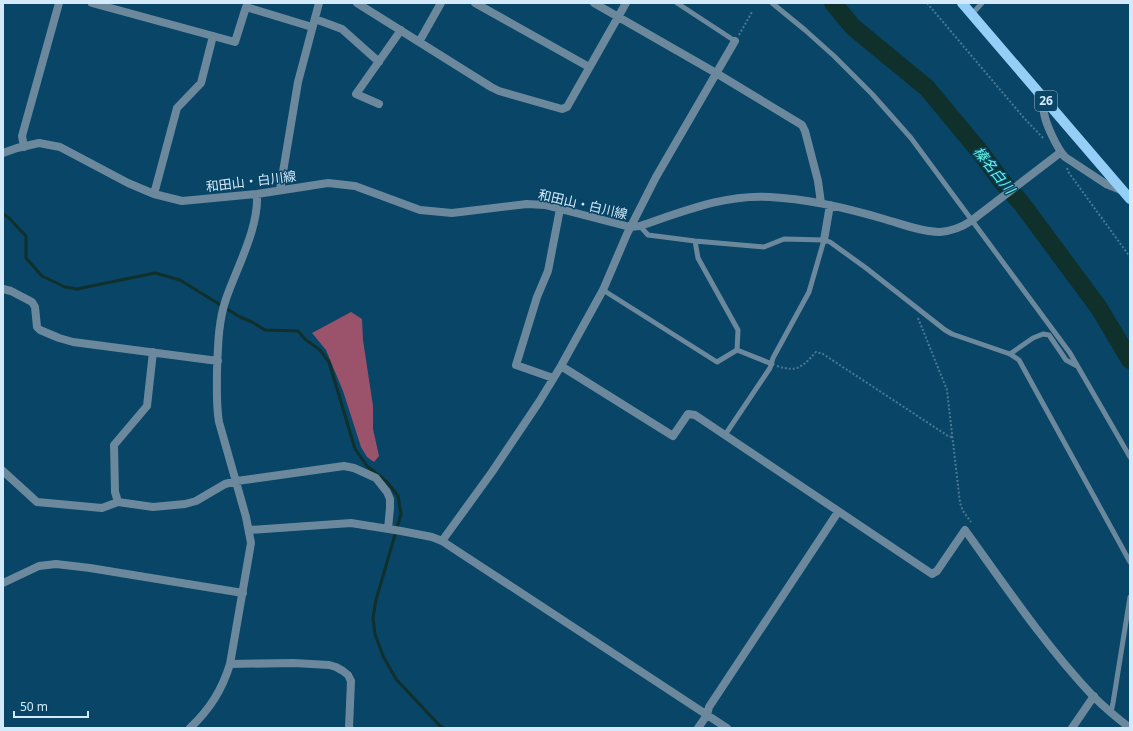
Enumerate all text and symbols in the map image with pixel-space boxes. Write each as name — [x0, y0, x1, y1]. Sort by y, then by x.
road number: 26 — [1035, 91, 1057, 111]
water label: 榛名白川 — [969, 142, 1021, 199]
street label: 和田山・白川線 — [205, 167, 297, 195]
street label: 和田山・白川線 — [537, 185, 629, 223]
scale bar — [14, 693, 88, 719]
text: 50 m — [20, 698, 48, 715]

